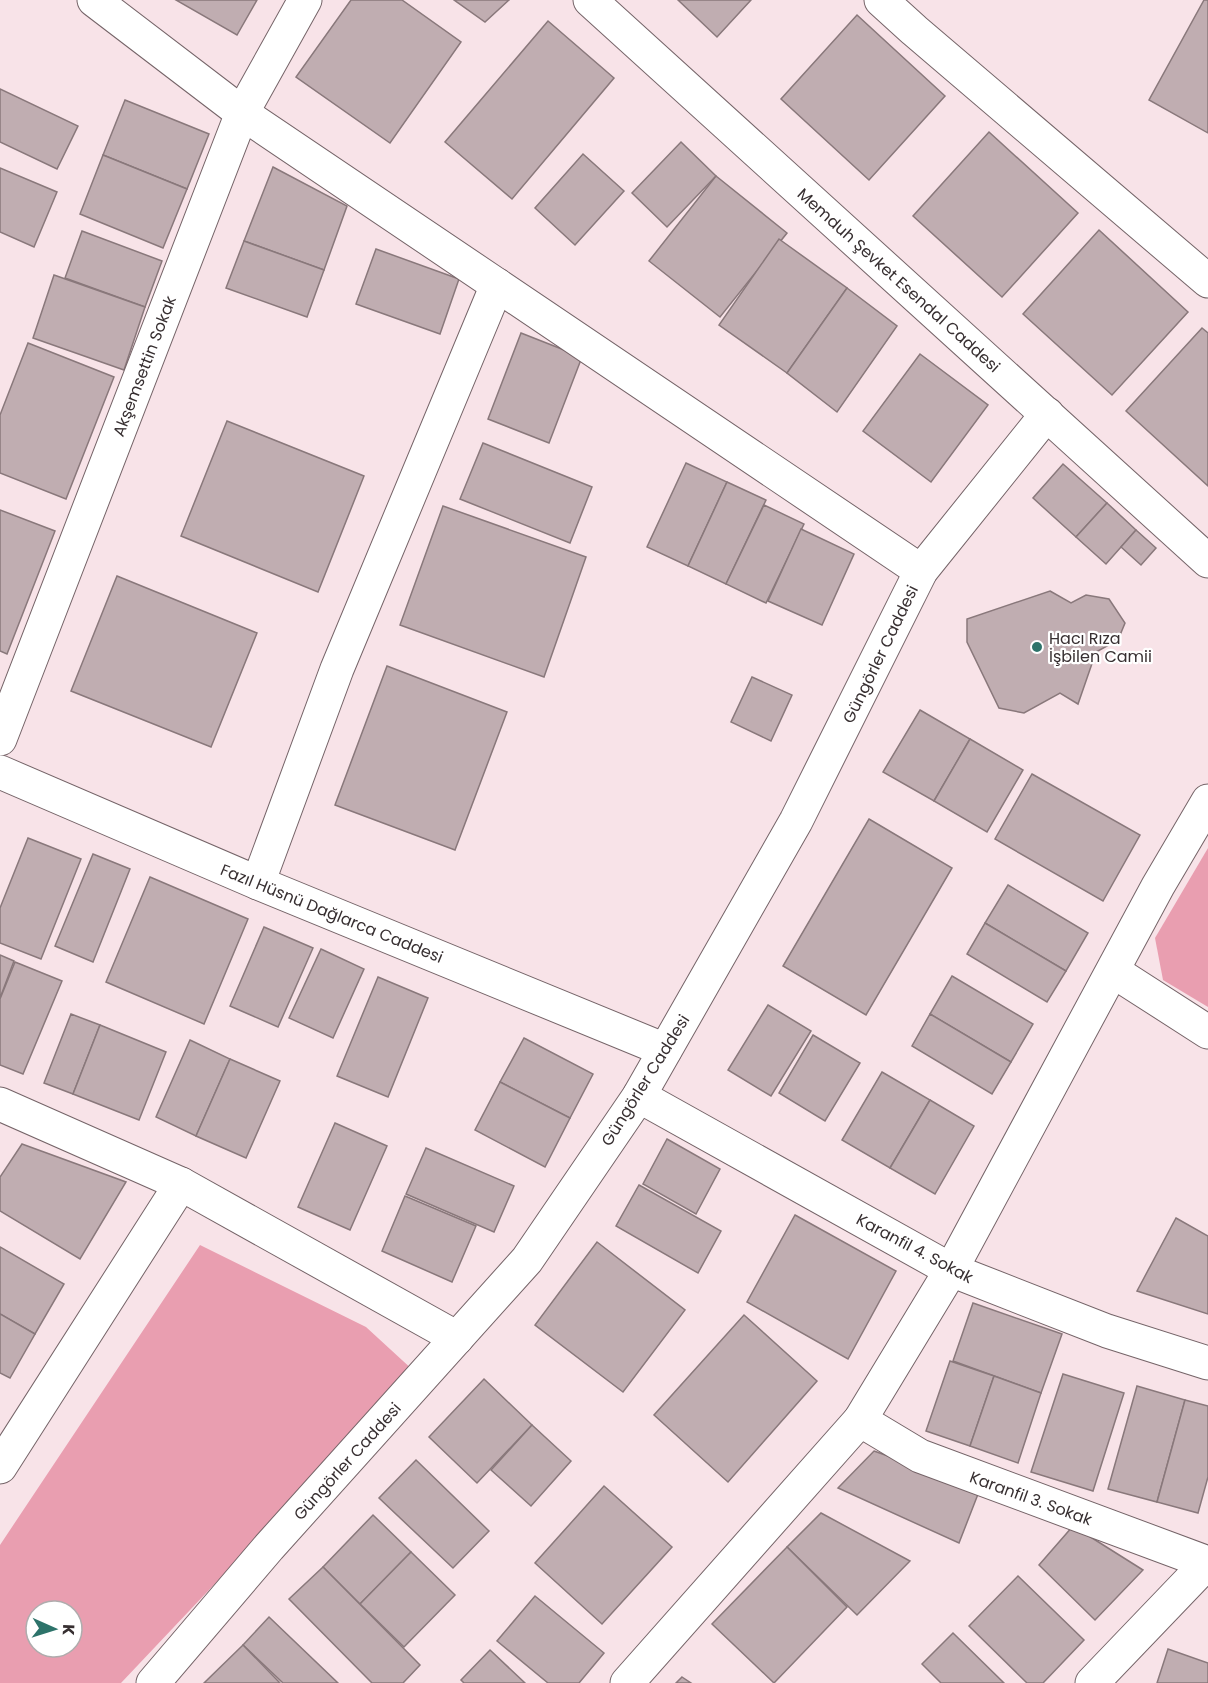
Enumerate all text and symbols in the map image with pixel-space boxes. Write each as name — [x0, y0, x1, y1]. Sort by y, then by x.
street label: Memduh Şevket Esendal Caddesi — [792, 183, 1005, 378]
street label: Akşemsettin Sokak — [107, 292, 182, 440]
street label: Güngörler Caddesi — [837, 581, 924, 727]
place label: Hacı Rıza İşbilen Camii — [1049, 627, 1152, 668]
marker: Hacı Rıza İşbilen Camii — [1030, 640, 1044, 654]
street label: Fazıl Hüsnü Dağlarca Caddesi — [217, 858, 447, 969]
street label: Güngörler Caddesi — [596, 1010, 695, 1150]
street label: Karanfil 4. Sokak — [852, 1208, 978, 1289]
street label: Güngörler Caddesi — [288, 1398, 406, 1525]
street label: Karanfil 3. Sokak — [966, 1466, 1096, 1532]
north arrow — [24, 1599, 84, 1659]
text: K — [57, 1624, 80, 1636]

